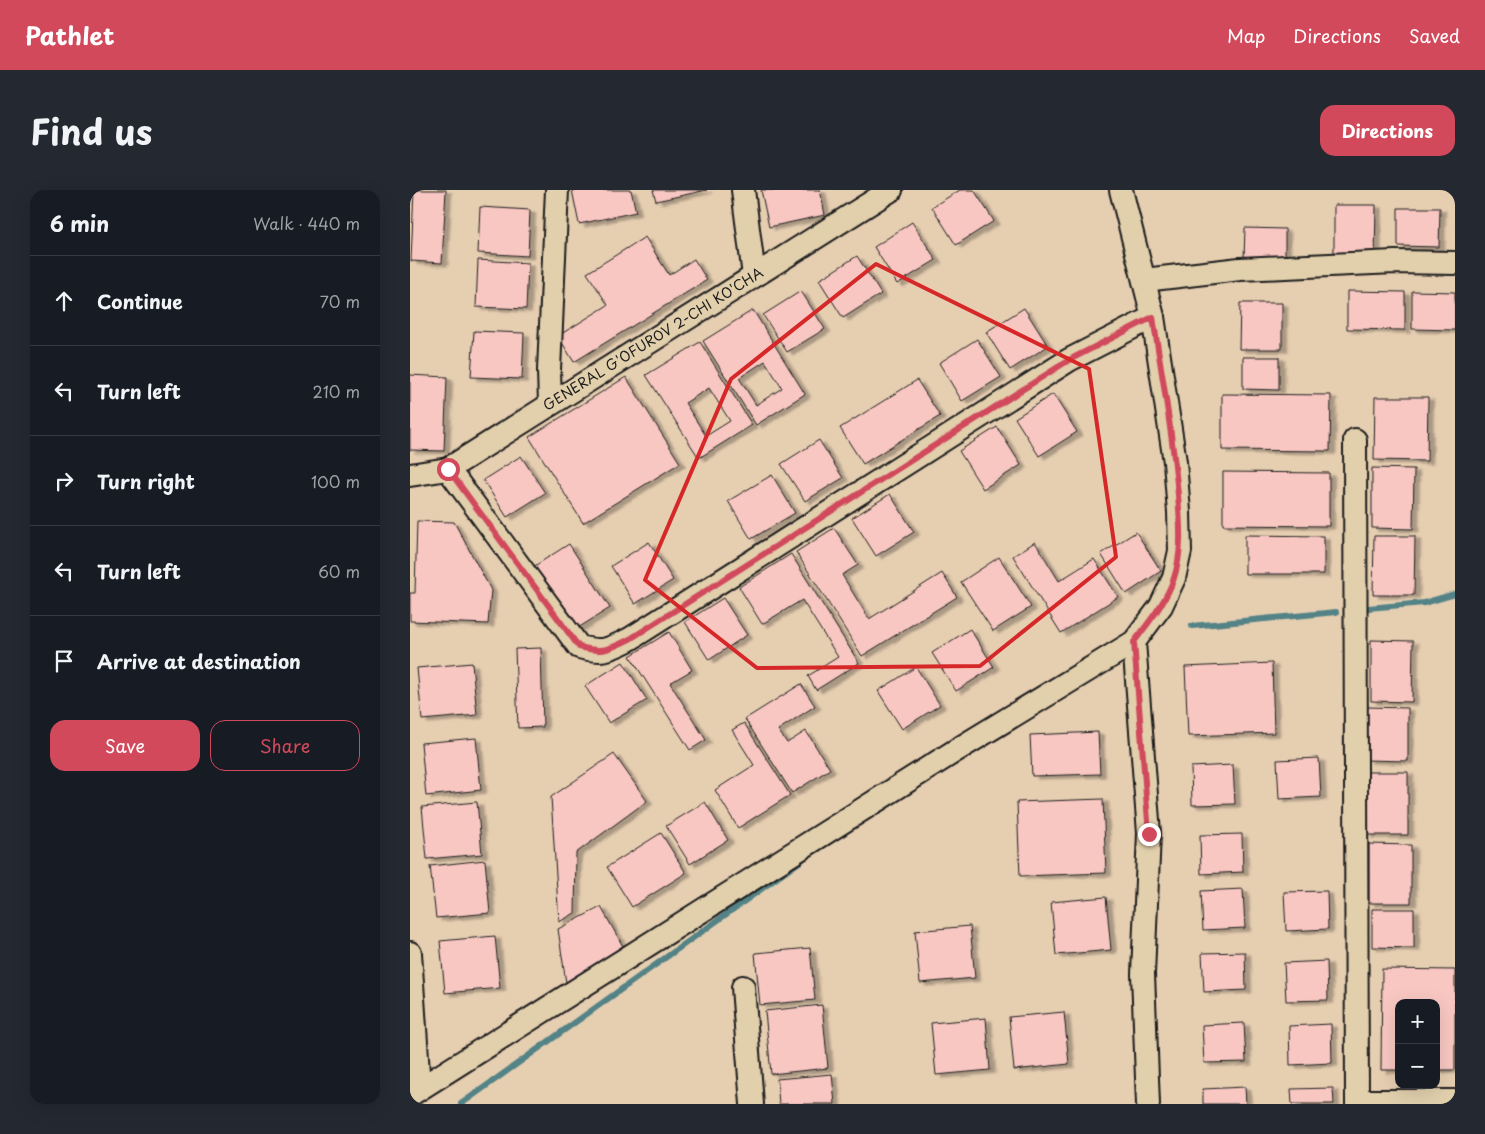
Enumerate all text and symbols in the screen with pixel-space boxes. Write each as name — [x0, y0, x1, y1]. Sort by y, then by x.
text: Pathlet — [25, 17, 115, 53]
text: Map — [1227, 22, 1265, 49]
text: Directions — [1293, 22, 1381, 49]
text: Saved — [1409, 22, 1460, 49]
text: Find us — [30, 104, 152, 157]
button: Directions — [1320, 105, 1455, 156]
text: 6 min — [50, 207, 109, 239]
text: Walk · 440 m — [253, 211, 360, 235]
street label: GENERAL G'OFUROV 2-CHI KO'CHA — [538, 262, 767, 415]
icon: ahead — [50, 287, 78, 315]
text: Continue — [97, 287, 183, 315]
text: 70 m — [320, 289, 360, 313]
icon: left — [50, 377, 78, 405]
text: Turn left — [97, 377, 181, 405]
text: 210 m — [312, 379, 360, 403]
route start — [437, 458, 460, 481]
icon: right — [50, 467, 78, 495]
text: Turn right — [97, 467, 195, 495]
text: 100 m — [311, 469, 360, 493]
icon: left — [50, 557, 78, 585]
text: Turn left — [97, 557, 181, 585]
text: 60 m — [318, 559, 360, 583]
icon: arrive — [50, 647, 78, 675]
text: Arrive at destination — [97, 647, 301, 675]
button: Save — [50, 720, 200, 771]
button: Share — [210, 720, 360, 771]
route end — [1138, 823, 1161, 846]
map controls — [1395, 999, 1440, 1089]
button: + — [1395, 999, 1440, 1044]
button: − — [1395, 1044, 1440, 1089]

